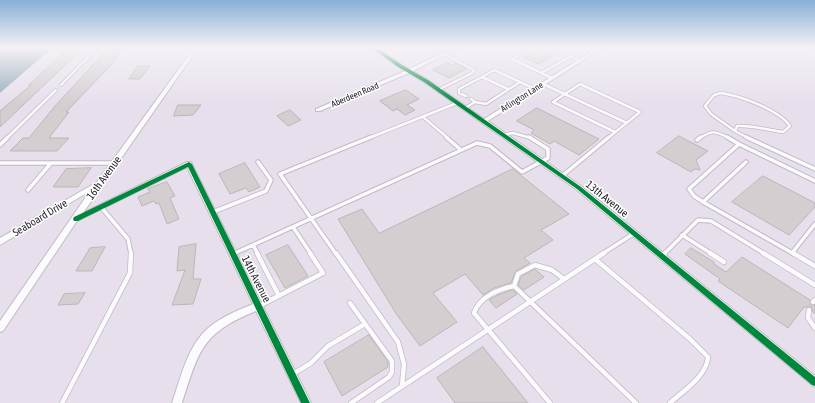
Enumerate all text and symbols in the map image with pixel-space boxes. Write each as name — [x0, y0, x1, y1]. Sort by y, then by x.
street label: Aberdeen Road — [330, 80, 380, 110]
street label: Arlington Lane — [499, 80, 545, 114]
street label: 16th Avenue — [84, 154, 124, 202]
street label: 13th Avenue — [583, 178, 631, 220]
street label: Seaboard Drive — [10, 196, 70, 240]
street label: 14th Avenue — [239, 253, 273, 305]

